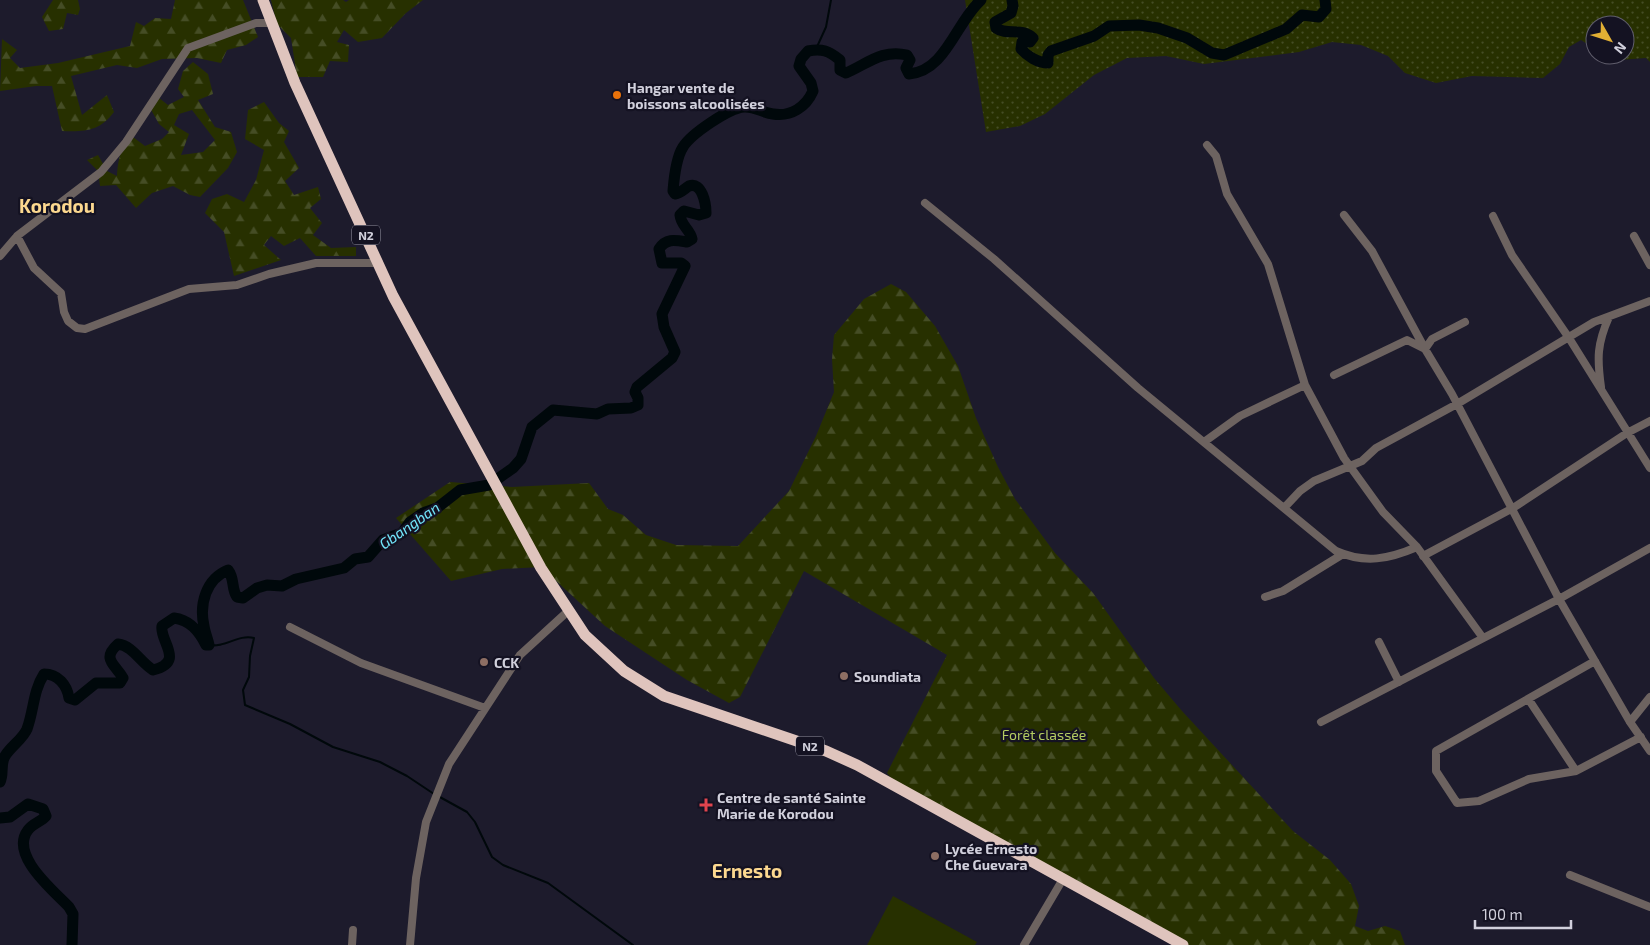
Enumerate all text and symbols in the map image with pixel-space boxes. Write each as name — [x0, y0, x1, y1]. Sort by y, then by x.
north arrow — [1585, 15, 1635, 65]
text: N — [1611, 39, 1630, 58]
place label: Hangar vente de boissons alcoolisées — [627, 79, 765, 112]
marker: Hangar vente de boissons alcoolisées — [611, 89, 623, 101]
district label: Korodou — [19, 194, 95, 217]
road number: N2 — [352, 226, 380, 244]
water label: Gbangban — [375, 498, 443, 552]
place label: CCK — [494, 654, 519, 671]
marker: CCK — [478, 656, 490, 668]
place label: Soundiata — [854, 668, 921, 685]
marker: Soundiata — [838, 670, 850, 682]
park label: Forêt classée — [1002, 726, 1086, 743]
road number: N2 — [796, 736, 824, 756]
place label: Centre de santé Sainte Marie de Korodou — [717, 789, 866, 822]
marker: Centre de santé Sainte Marie de Korodou — [699, 798, 713, 812]
place label: Lycée Ernesto Che Guevara — [945, 840, 1037, 873]
marker: Lycée Ernesto Che Guevara — [929, 850, 941, 862]
district label: Ernesto — [712, 859, 782, 882]
scale bar — [1475, 898, 1571, 930]
text: 100 m — [1482, 905, 1523, 923]

